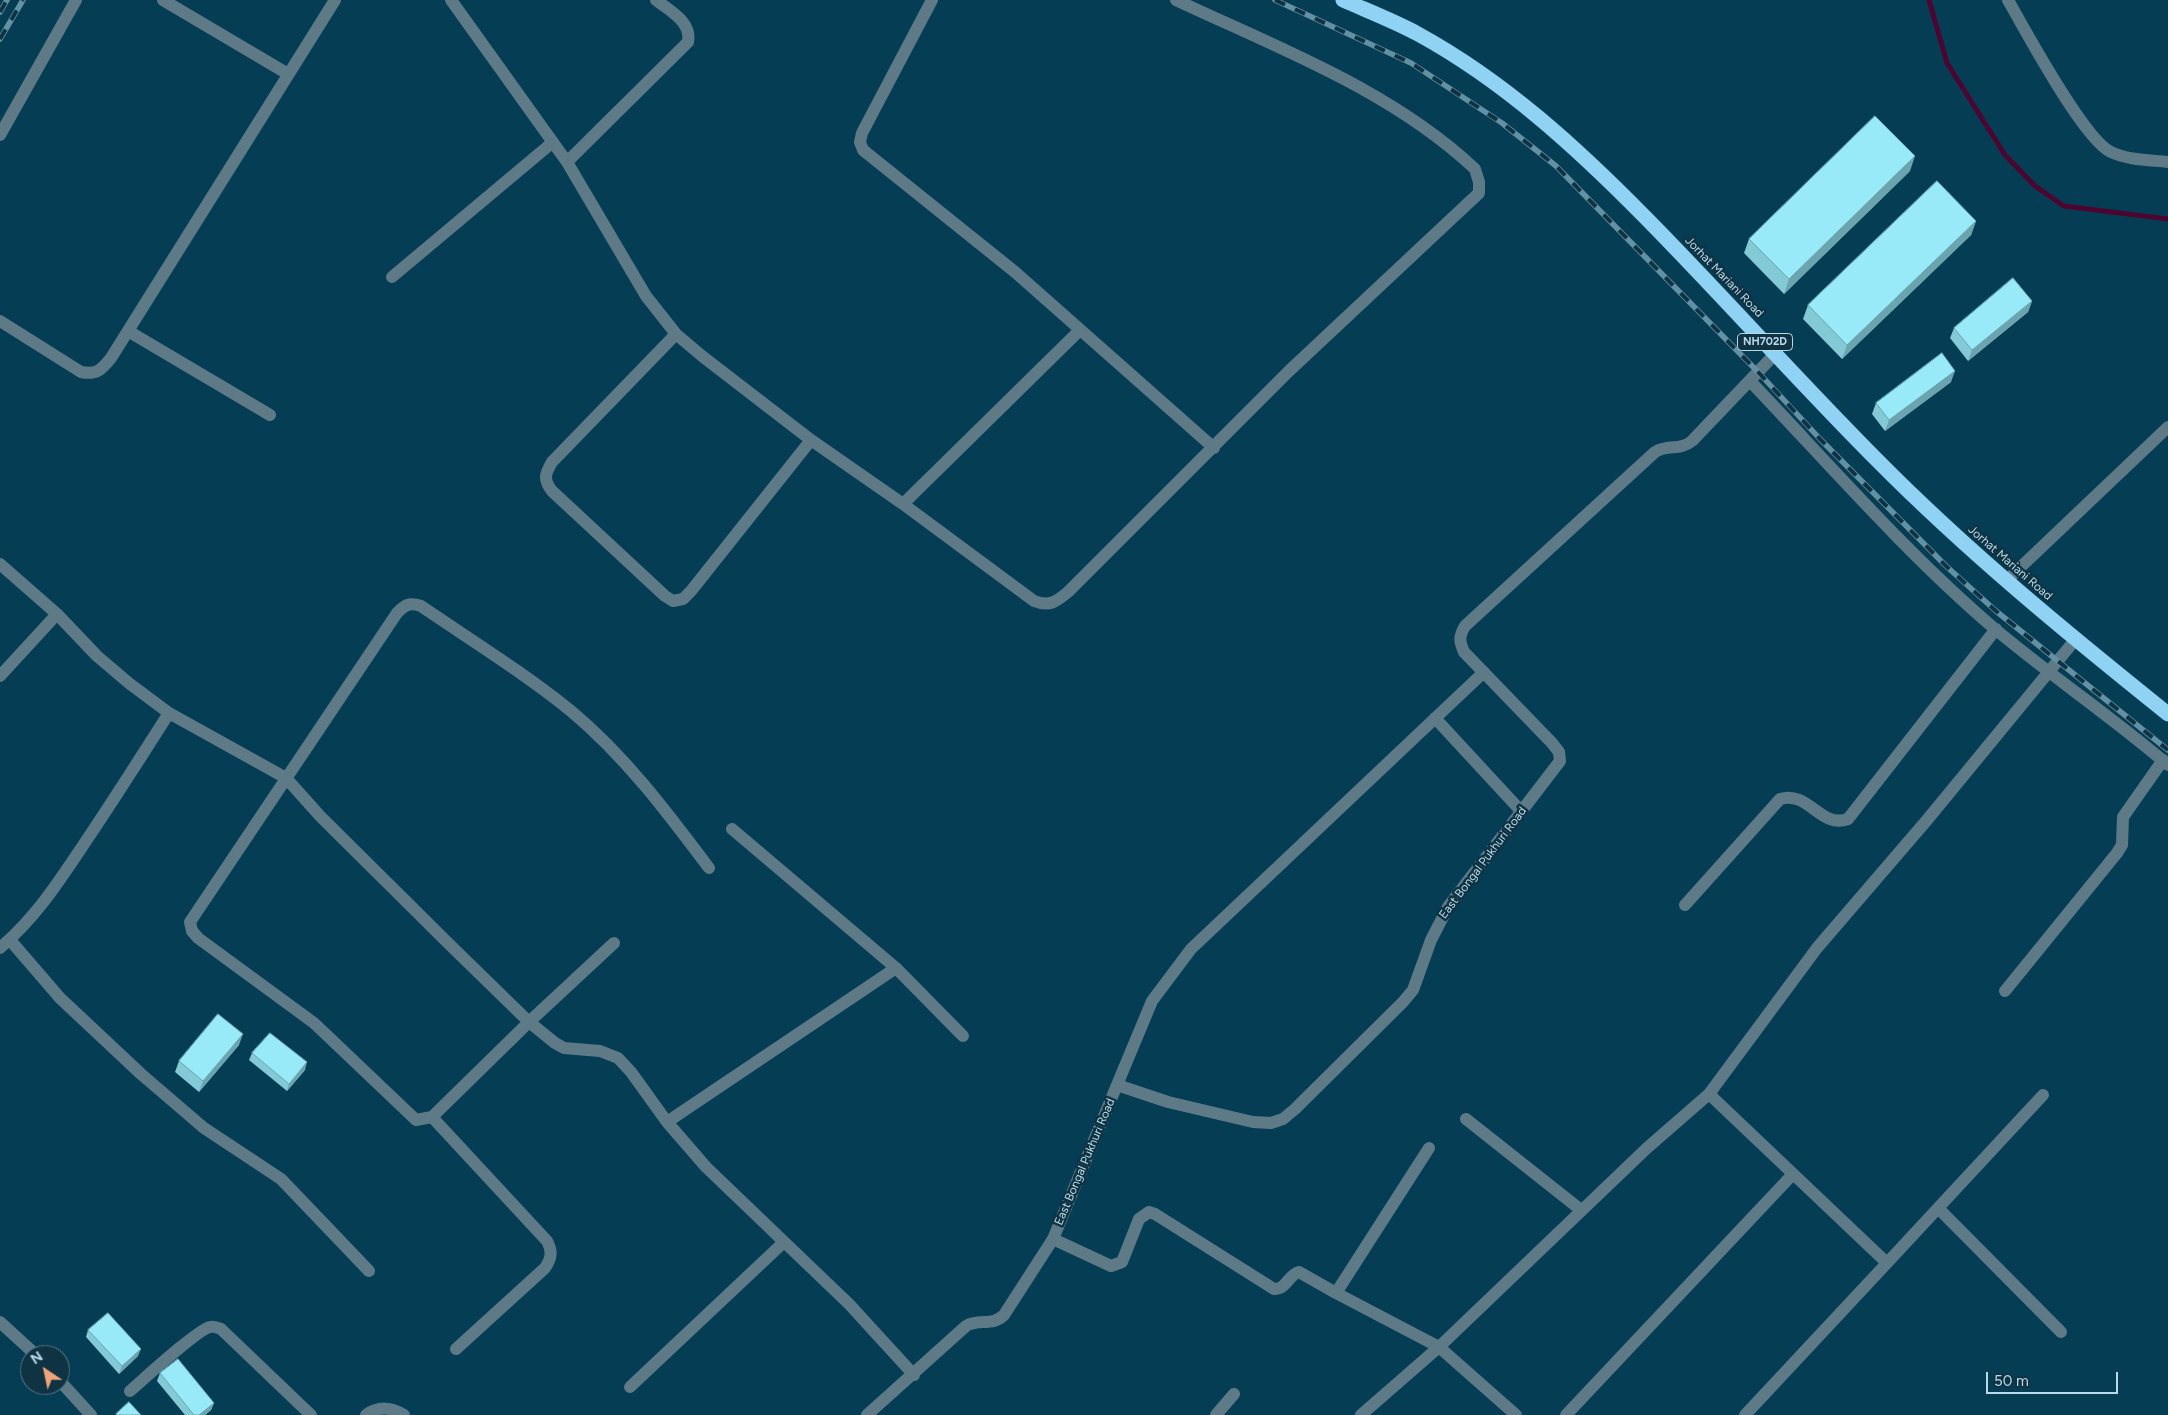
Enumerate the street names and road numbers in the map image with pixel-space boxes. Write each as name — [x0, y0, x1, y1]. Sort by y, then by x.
street label: Jorhat Mariani Road — [1682, 234, 1766, 320]
road number: NH702D — [1738, 334, 1792, 351]
street label: Jorhat Mariani Road — [1965, 523, 2055, 603]
street label: East Bongal Pukhuri Road — [1436, 804, 1530, 922]
street label: East Bongal Pukhuri Road — [1052, 1096, 1118, 1228]

